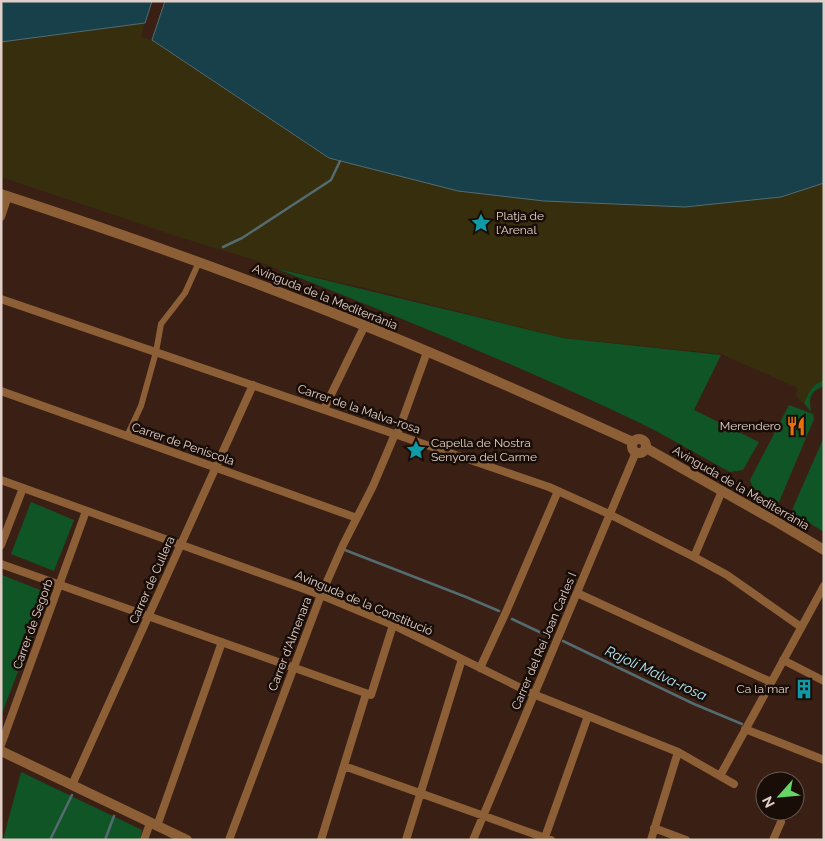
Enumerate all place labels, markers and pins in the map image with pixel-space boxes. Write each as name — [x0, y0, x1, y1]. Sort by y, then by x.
place label: Platja de l'Arenal — [496, 209, 544, 237]
place icon: Platja de l'Arenal — [470, 212, 492, 234]
restaurant icon: Merendero — [785, 415, 807, 437]
place label: Merendero — [720, 419, 781, 433]
place label: Capella de Nostra Senyora del Carme — [431, 436, 537, 464]
place icon: Capella de Nostra Senyora del Carme — [405, 439, 427, 461]
building icon: Ca la mar — [793, 678, 815, 700]
place label: Ca la mar — [737, 682, 790, 696]

